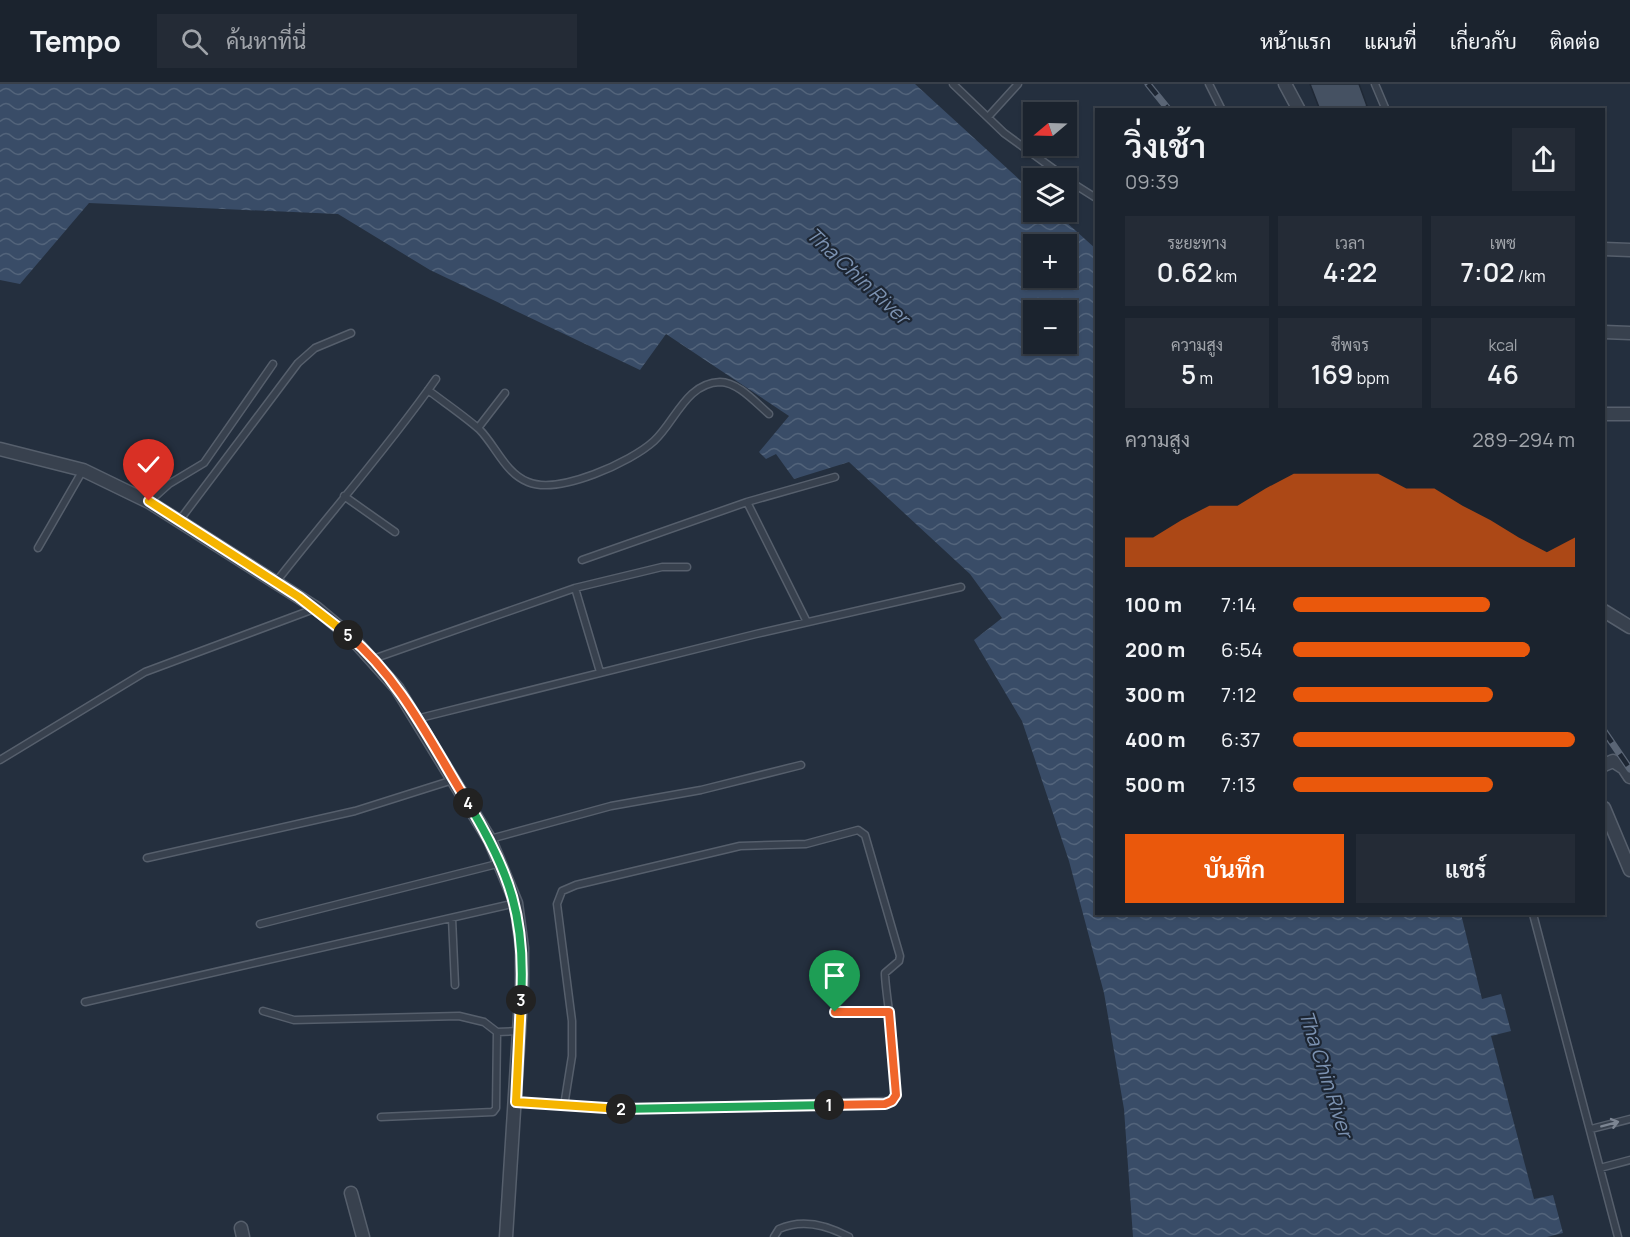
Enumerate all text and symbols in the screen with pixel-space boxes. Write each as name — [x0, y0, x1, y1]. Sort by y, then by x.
search box — [157, 14, 577, 68]
text: Tempo — [30, 22, 121, 60]
icon: search — [178, 25, 211, 58]
text: ค้นหาที่นี่ — [226, 26, 306, 56]
text: หน้าแรก — [1260, 27, 1331, 55]
text: แผนที่ — [1364, 27, 1417, 55]
text: เกี่ยวกับ — [1450, 27, 1517, 55]
text: ติดต่อ — [1550, 27, 1600, 55]
north arrow — [1023, 102, 1077, 156]
map controls — [1023, 102, 1077, 354]
text: วิ่งเช้า — [1125, 123, 1206, 168]
button: share — [1512, 128, 1575, 191]
button: layers — [1023, 168, 1077, 222]
text: 09:39 — [1125, 168, 1179, 195]
water label: Tha Chin River — [801, 221, 918, 332]
text: ระยะทาง — [1167, 232, 1227, 254]
text: เวลา — [1335, 232, 1365, 254]
text: เพซ — [1490, 232, 1516, 254]
button: + — [1023, 234, 1077, 288]
text: 0.62 — [1157, 254, 1212, 290]
text: 4:22 — [1323, 254, 1377, 290]
text: 7:02 — [1461, 254, 1515, 290]
text: km — [1212, 265, 1237, 287]
text: /km — [1515, 265, 1546, 287]
button: − — [1023, 300, 1077, 354]
text: ความสูง — [1171, 334, 1223, 356]
text: ชีพจร — [1331, 334, 1369, 356]
text: kcal — [1488, 334, 1518, 356]
text: 5 — [1181, 356, 1196, 392]
text: 169 — [1311, 356, 1354, 392]
text: 46 — [1487, 356, 1519, 392]
text: m — [1196, 367, 1213, 389]
text: bpm — [1354, 367, 1389, 389]
text: ความสูง — [1125, 426, 1190, 453]
text: 289–294 m — [1472, 426, 1575, 453]
pin — [123, 439, 174, 501]
icon: check — [132, 448, 165, 481]
text: 100 m — [1125, 591, 1182, 618]
text: 7:14 — [1221, 591, 1257, 618]
pin: 5 — [333, 620, 363, 650]
text: 5 — [343, 624, 353, 646]
text: 200 m — [1125, 636, 1185, 663]
text: 6:54 — [1221, 636, 1263, 663]
text: 300 m — [1125, 681, 1185, 708]
text: 7:12 — [1221, 681, 1256, 708]
text: 400 m — [1125, 726, 1185, 753]
text: 6:37 — [1221, 726, 1261, 753]
text: 500 m — [1125, 771, 1185, 798]
text: 7:13 — [1221, 771, 1256, 798]
pin: 4 — [453, 788, 483, 818]
text: 4 — [463, 792, 473, 814]
button: บันทึก — [1125, 834, 1344, 903]
button: แชร์ — [1356, 834, 1575, 903]
pin — [809, 950, 860, 1012]
icon: arrive — [818, 959, 851, 992]
pin: 3 — [506, 985, 536, 1015]
text: 3 — [516, 989, 526, 1011]
water label: Tha Chin River — [1293, 1007, 1361, 1143]
pin: 1 — [814, 1090, 844, 1120]
pin: 2 — [606, 1094, 636, 1124]
text: 1 — [825, 1094, 833, 1116]
text: 2 — [616, 1098, 626, 1120]
one-way arrow — [1600, 1118, 1619, 1129]

